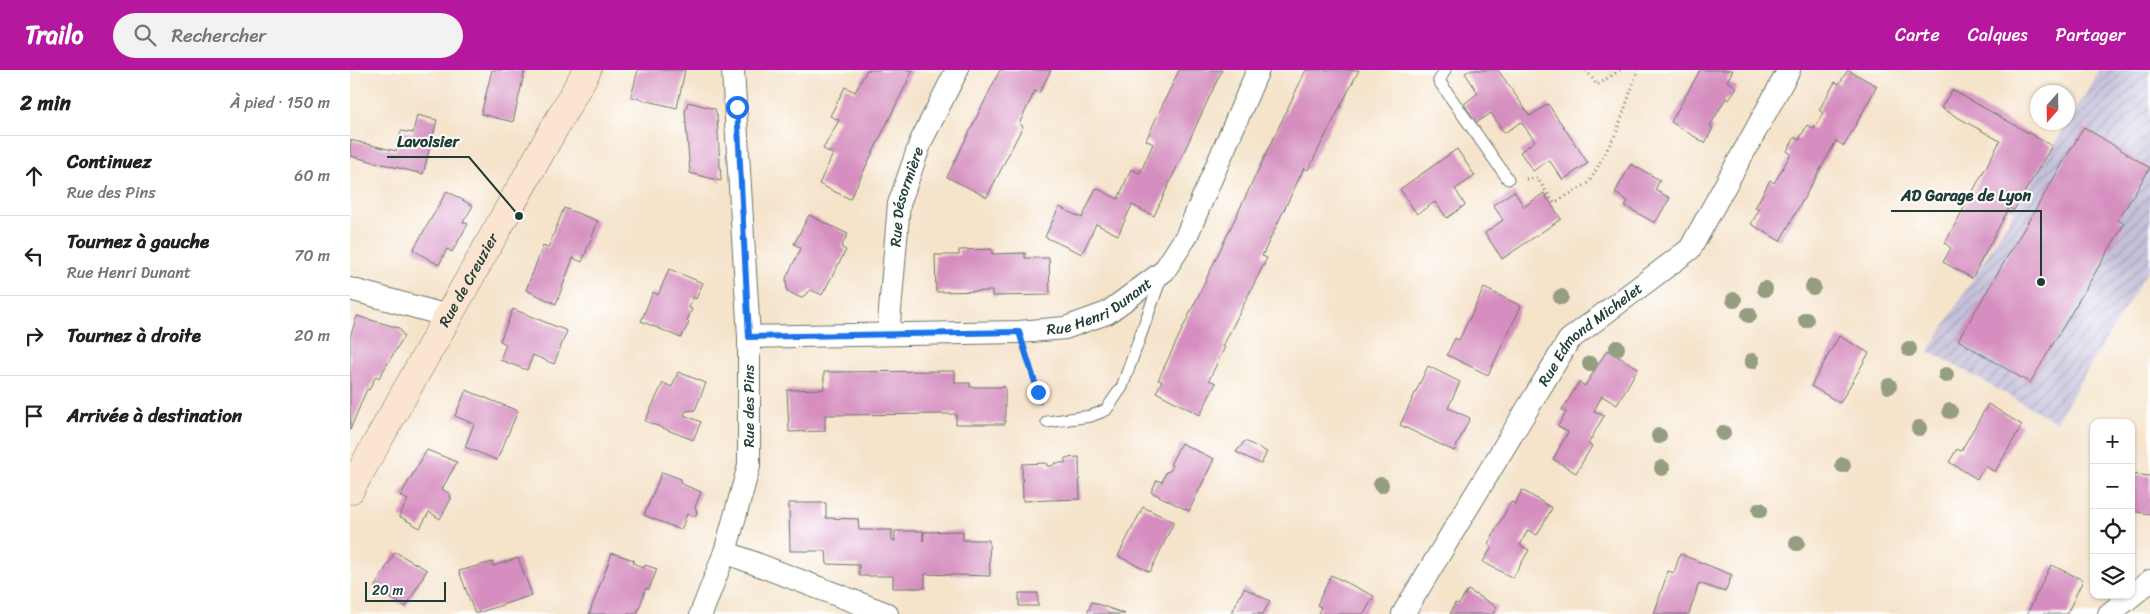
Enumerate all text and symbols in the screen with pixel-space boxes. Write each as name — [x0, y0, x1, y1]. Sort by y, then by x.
search box — [113, 13, 463, 58]
text: Trailo — [25, 14, 83, 56]
text: Rechercher — [171, 19, 266, 52]
text: Carte — [1895, 19, 1940, 51]
text: Calques — [1968, 19, 2028, 51]
text: Partager — [2056, 19, 2125, 51]
icon: search — [131, 21, 159, 49]
text: 2 min — [20, 84, 71, 122]
north arrow — [2030, 85, 2075, 130]
text: À pied · 150 m — [230, 88, 330, 117]
route start — [726, 96, 749, 119]
callout: Lavoisier — [387, 126, 469, 157]
text: Lavoisier — [397, 127, 460, 156]
street label: Rue Désormière — [882, 143, 931, 248]
text: Continuez — [67, 145, 152, 178]
text: 60 m — [294, 161, 330, 190]
icon: ahead — [20, 162, 48, 190]
text: Rue des Pins — [67, 178, 156, 207]
callout: AD Garage de Lyon — [1891, 180, 2041, 211]
text: AD Garage de Lyon — [1900, 181, 2031, 210]
text: Tournez à gauche — [67, 225, 209, 258]
street label: Rue de Creuzier — [431, 228, 506, 332]
text: 70 m — [294, 241, 330, 270]
icon: left — [20, 242, 48, 270]
text: Rue Henri Dunant — [67, 258, 191, 287]
street label: Rue Henri Dunant — [1046, 271, 1158, 343]
street label: Rue Edmond Michelet — [1531, 276, 1649, 391]
text: Tournez à droite — [67, 319, 201, 352]
text: 20 m — [294, 321, 330, 350]
icon: right — [20, 322, 48, 350]
street label: Rue des Pins — [736, 364, 762, 447]
route end — [1027, 381, 1050, 404]
text: Arrivée à destination — [67, 399, 242, 432]
icon: arrive — [20, 402, 48, 430]
map controls — [2090, 419, 2135, 599]
button: + — [2090, 419, 2135, 464]
button: − — [2090, 464, 2135, 509]
button: locate — [2090, 509, 2135, 554]
button: layers — [2090, 554, 2135, 599]
text: 20 m — [372, 578, 403, 603]
scale bar — [365, 579, 446, 602]

